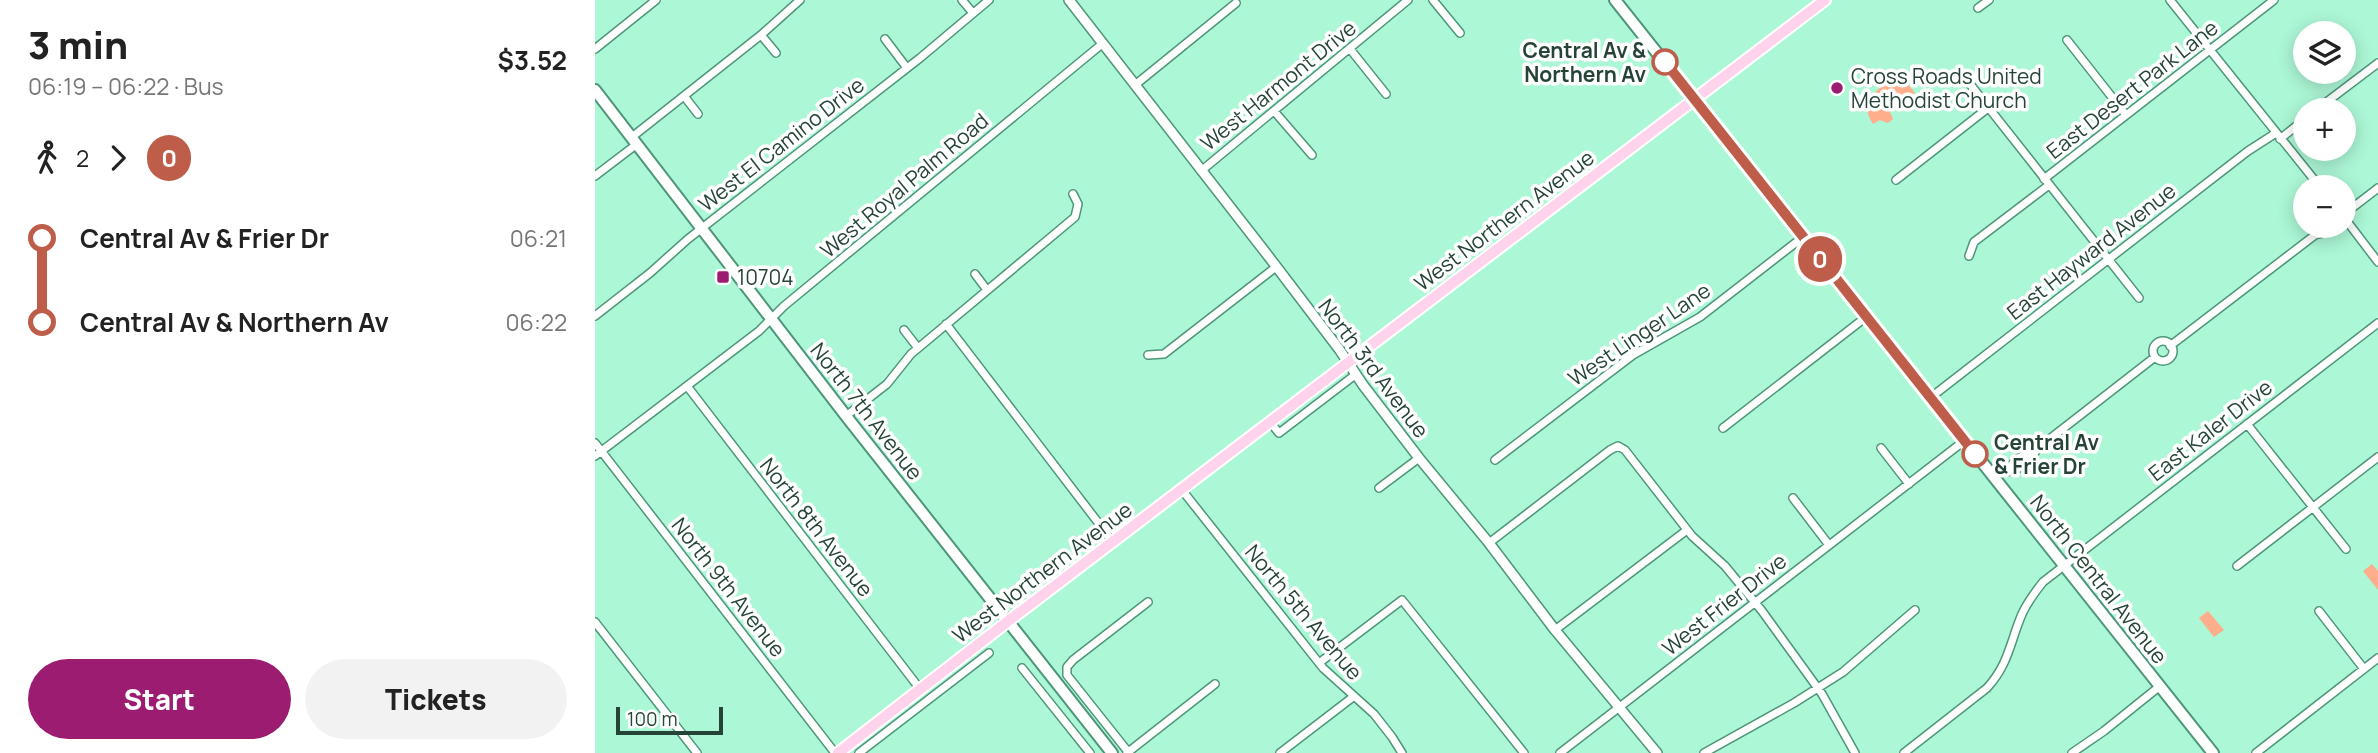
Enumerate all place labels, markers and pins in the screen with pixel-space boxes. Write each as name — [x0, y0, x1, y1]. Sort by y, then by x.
place label: Central Av & Northern Av — [1523, 36, 1646, 88]
marker: Central Av & Northern Av — [1652, 49, 1678, 75]
place label: Cross Roads United Methodist Church — [1851, 62, 2042, 114]
marker: Cross Roads United Methodist Church — [1829, 80, 1845, 96]
place label: 10704 — [737, 263, 794, 291]
marker: 10704 — [715, 269, 731, 285]
place label: Central Av & Frier Dr — [1994, 428, 2100, 480]
marker: Central Av & Frier Dr — [1962, 441, 1988, 467]

